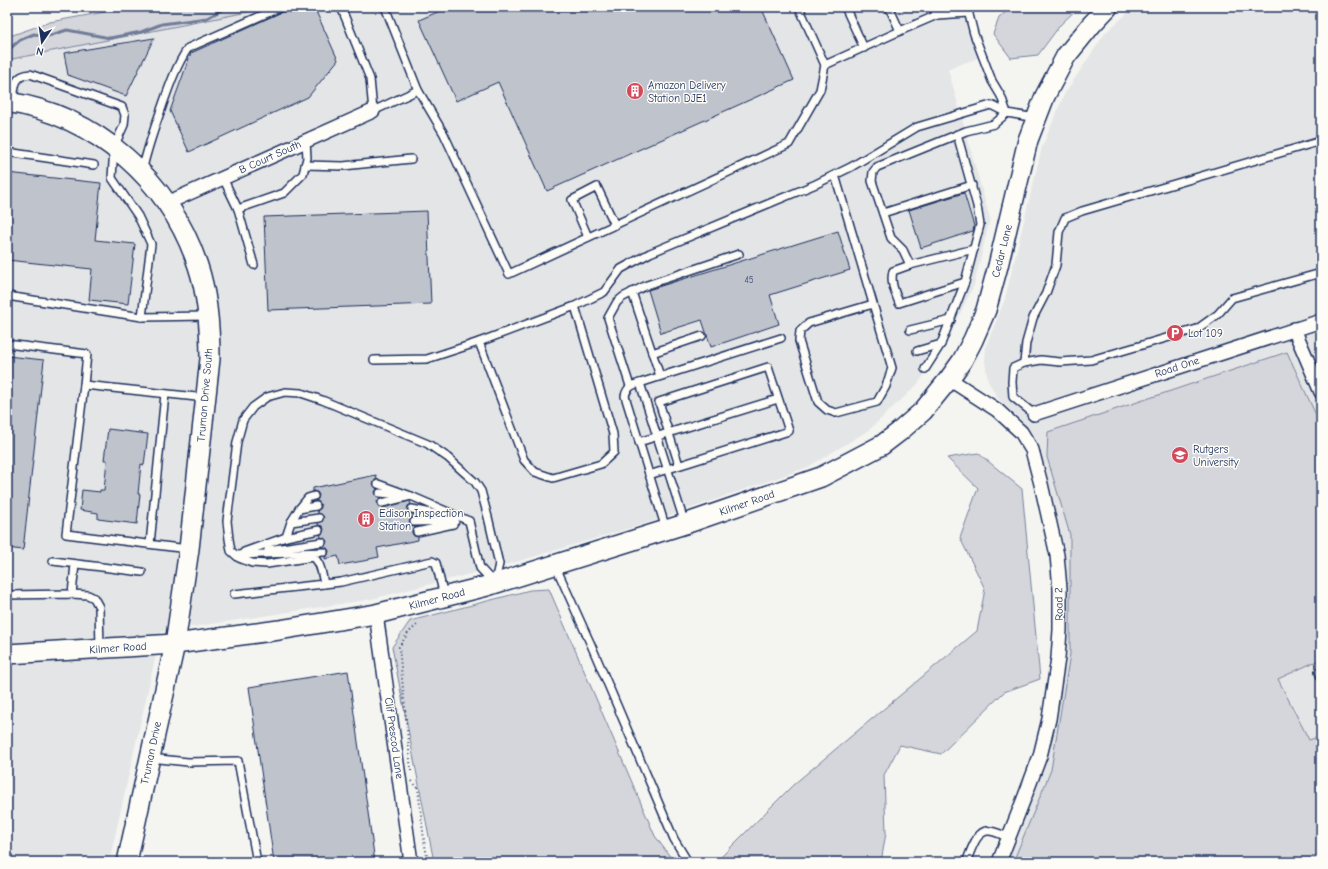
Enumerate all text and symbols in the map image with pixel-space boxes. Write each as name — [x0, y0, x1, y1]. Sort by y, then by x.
north arrow — [22, 22, 62, 62]
text: N — [35, 44, 45, 58]
place label: Amazon Delivery Station DJE1 — [648, 79, 726, 105]
building icon: Amazon Delivery Station DJE1 — [625, 81, 645, 101]
street label: B Court South — [237, 138, 303, 176]
street label: Cedar Lane — [989, 223, 1015, 279]
house number: 45 — [744, 275, 754, 285]
parking icon: Lot 109 — [1165, 323, 1185, 343]
place label: Lot 109 — [1188, 327, 1223, 340]
street label: Truman Drive South — [194, 347, 216, 442]
street label: Road One — [1153, 354, 1201, 380]
place label: Rutgers University — [1193, 443, 1239, 469]
school or university icon: Rutgers University — [1170, 445, 1190, 465]
street label: Kilmer Road — [718, 487, 776, 519]
place label: Edison Inspection Station — [379, 507, 463, 533]
building icon: Edison Inspection Station — [356, 509, 376, 529]
street label: Kilmer Road — [408, 585, 467, 613]
street label: Road 2 — [1052, 587, 1066, 621]
street label: Kilmer Road — [89, 639, 147, 656]
street label: Clif Prescod Lane — [382, 697, 406, 780]
street label: Truman Drive — [138, 720, 164, 786]

